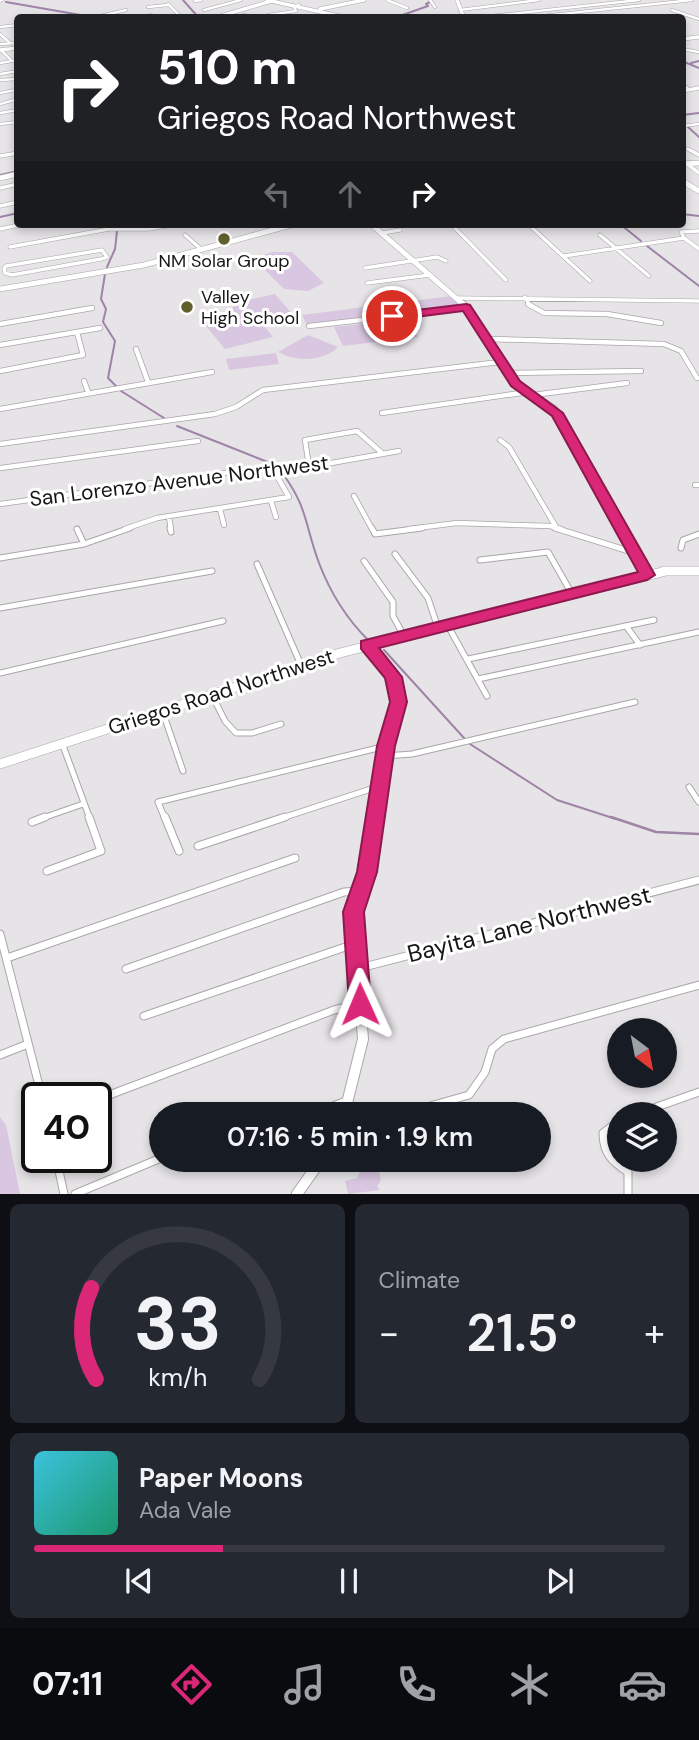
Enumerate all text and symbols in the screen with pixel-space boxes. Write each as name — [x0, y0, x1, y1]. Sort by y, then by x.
text: 510 m — [157, 35, 297, 99]
icon: right — [42, 42, 133, 133]
text: Griegos Road Northwest — [157, 97, 516, 139]
icon: left — [258, 175, 296, 213]
icon: ahead — [331, 175, 369, 213]
icon: right — [404, 175, 442, 213]
marker: NM Solar Group — [216, 231, 232, 247]
place label: NM Solar Group — [159, 249, 289, 273]
place label: Valley High School — [201, 285, 299, 330]
pin — [362, 286, 422, 346]
icon: arrive — [373, 297, 411, 335]
marker: Valley High School — [179, 299, 195, 315]
street label: San Lorenzo Avenue Northwest — [28, 449, 330, 513]
street label: Griegos Road Northwest — [105, 642, 337, 742]
street label: Bayita Lane Northwest — [404, 879, 654, 969]
position arrow — [323, 967, 397, 1041]
north arrow — [607, 1018, 677, 1088]
map controls — [607, 1018, 677, 1172]
speed limit sign: 40 — [21, 1082, 112, 1173]
button: layers — [607, 1102, 677, 1172]
text: 07:16 · 5 min · 1.9 km — [227, 1120, 473, 1154]
text: Climate — [379, 1265, 460, 1295]
text: 33 — [133, 1278, 221, 1373]
text: 21.5° — [466, 1299, 577, 1367]
text: − — [379, 1308, 399, 1358]
text: + — [644, 1308, 665, 1358]
text: km/h — [148, 1361, 207, 1394]
text: Paper Moons — [139, 1461, 303, 1495]
text: Ada Vale — [139, 1495, 232, 1525]
icon: previous — [120, 1562, 158, 1600]
icon: pause — [330, 1562, 368, 1600]
icon: next — [541, 1562, 579, 1600]
icon: directions — [167, 1660, 216, 1709]
icon: music — [280, 1660, 329, 1709]
icon: phone — [392, 1660, 441, 1709]
icon: climate — [505, 1660, 554, 1709]
icon: car — [618, 1660, 667, 1709]
text: 07:11 — [32, 1663, 103, 1705]

